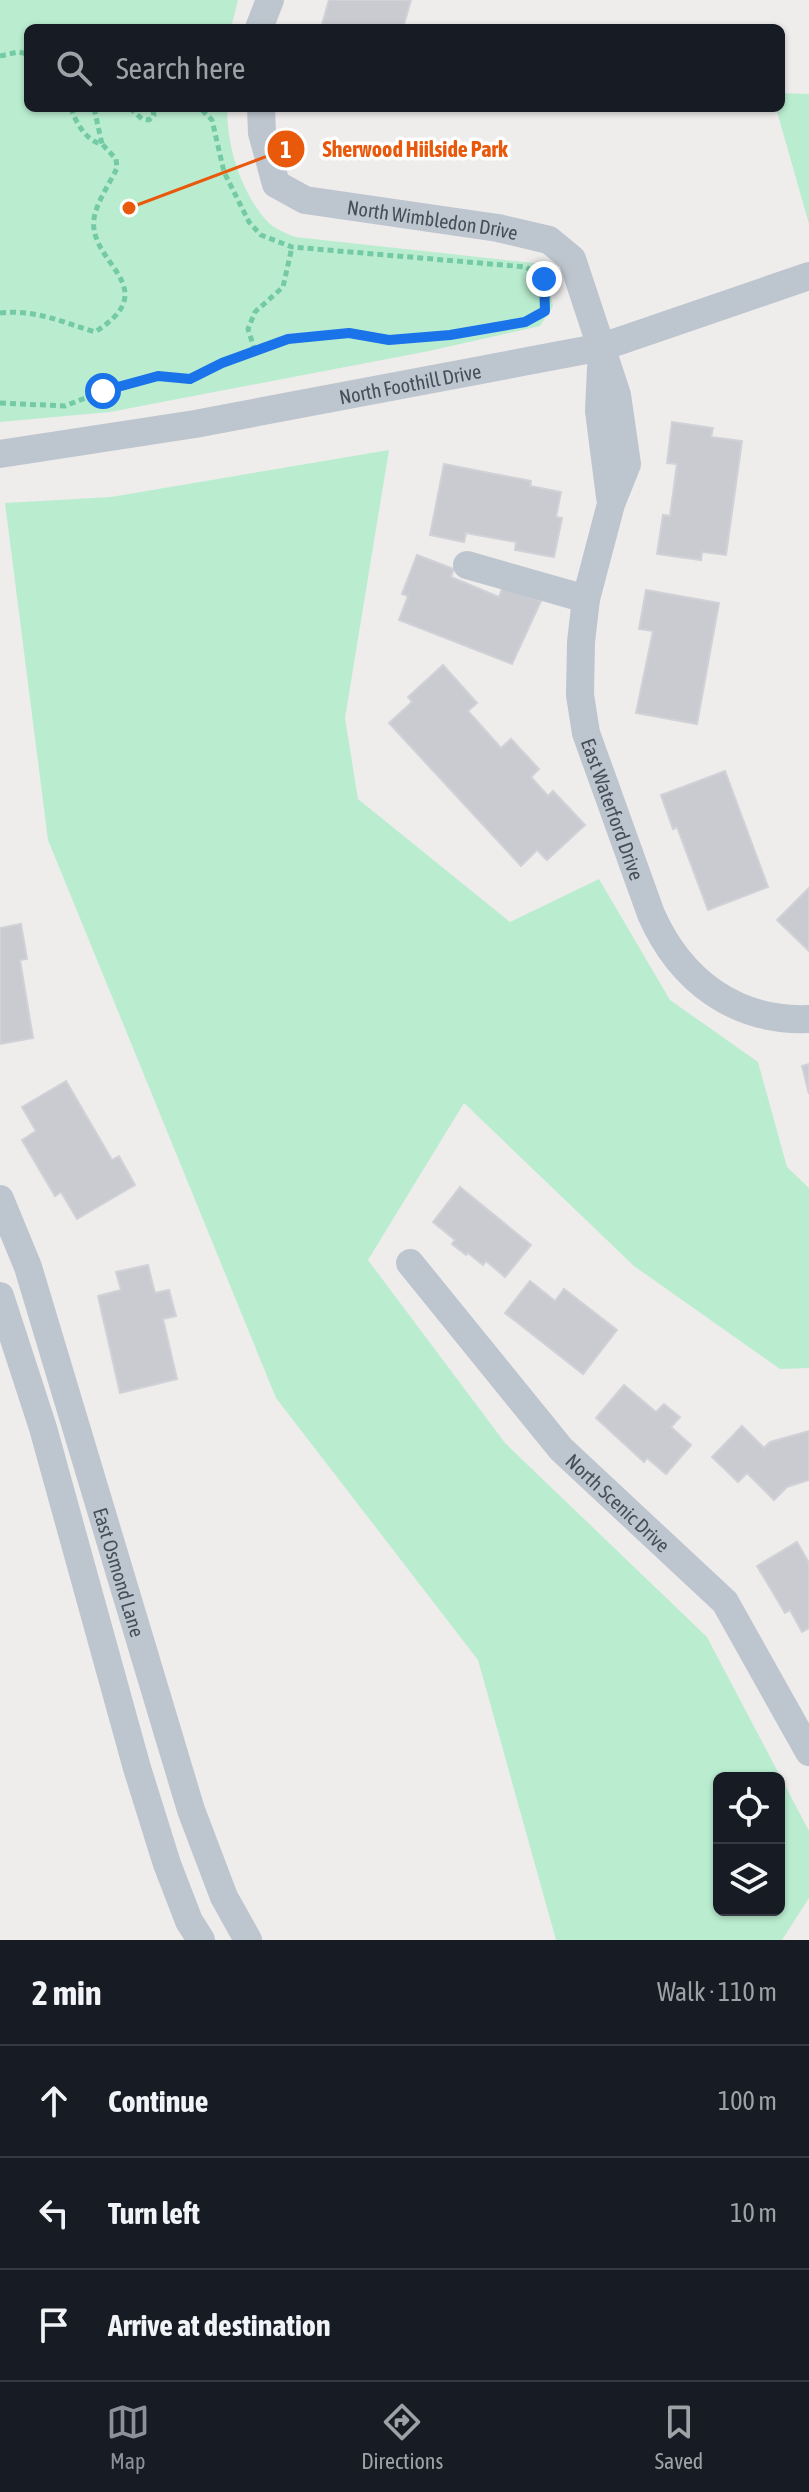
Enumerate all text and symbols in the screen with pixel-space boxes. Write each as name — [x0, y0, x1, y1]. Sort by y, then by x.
search box — [24, 24, 785, 112]
icon: search — [52, 46, 96, 90]
text: Search here — [116, 51, 245, 85]
callout: Sherwood Hiilside Park — [266, 126, 523, 172]
text: 1 — [280, 136, 292, 163]
text: Sherwood Hiilside Park — [322, 136, 508, 162]
street label: North Wimbledon Drive — [346, 195, 520, 244]
route end — [526, 261, 562, 297]
street label: North Foothill Drive — [337, 359, 483, 408]
route start — [85, 373, 121, 409]
street label: East Waterford Drive — [577, 735, 649, 883]
street label: North Scenic Drive — [562, 1449, 675, 1556]
street label: East Osmond Lane — [89, 1505, 150, 1639]
map controls — [713, 1772, 785, 1916]
button: locate — [713, 1772, 785, 1844]
button: layers — [713, 1844, 785, 1916]
text: 2 min — [32, 1973, 101, 2012]
text: Walk · 110 m — [657, 1977, 777, 2007]
icon: ahead — [32, 2079, 76, 2123]
text: Continue — [108, 2084, 208, 2118]
text: 100 m — [718, 2086, 777, 2116]
icon: left — [32, 2191, 76, 2235]
text: Turn left — [108, 2196, 200, 2230]
text: 10 m — [730, 2198, 777, 2228]
icon: arrive — [32, 2303, 76, 2347]
text: Arrive at destination — [108, 2308, 330, 2342]
tab: Map — [106, 2400, 150, 2474]
tab: Directions — [361, 2400, 443, 2474]
tab: Saved — [655, 2400, 703, 2474]

